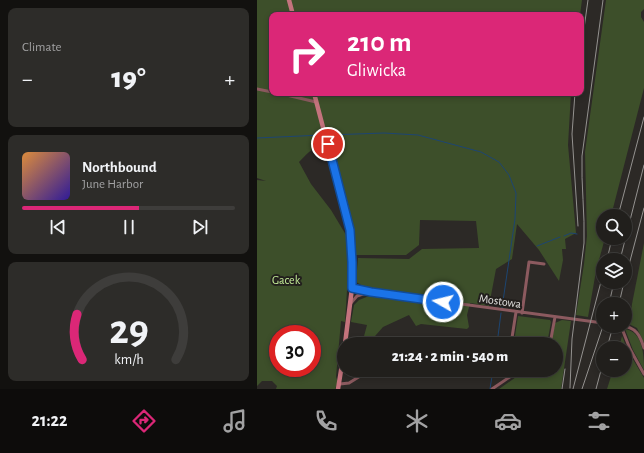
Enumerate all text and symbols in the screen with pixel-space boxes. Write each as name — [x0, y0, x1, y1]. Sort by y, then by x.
icon: right — [281, 28, 333, 80]
text: 210 m — [347, 29, 412, 57]
text: Climate — [22, 41, 61, 54]
text: Gliwicka — [347, 62, 406, 80]
text: 19° — [111, 63, 146, 93]
text: − — [22, 68, 33, 90]
text: + — [224, 68, 235, 90]
pin — [311, 127, 345, 161]
icon: arrive — [317, 133, 339, 155]
text: Northbound — [82, 160, 157, 175]
text: June Harbor — [82, 178, 143, 191]
map controls — [596, 209, 632, 377]
button: search — [596, 209, 632, 245]
icon: previous — [47, 216, 69, 238]
icon: pause — [118, 216, 140, 238]
icon: next — [189, 216, 211, 238]
button: layers — [596, 253, 632, 289]
park label: Gacek — [272, 274, 301, 286]
position arrow — [422, 281, 464, 323]
street label: Mostowa — [478, 292, 522, 310]
button: + — [596, 297, 632, 333]
text: 29 — [109, 309, 148, 350]
speed limit sign: 30 — [269, 325, 321, 377]
button: − — [596, 341, 632, 377]
text: 21:24 · 2 min · 540 m — [392, 349, 508, 364]
text: km/h — [114, 352, 143, 366]
icon: directions — [130, 407, 158, 435]
icon: music — [221, 407, 249, 435]
icon: phone — [312, 407, 340, 435]
icon: climate — [403, 407, 431, 435]
icon: car — [494, 407, 522, 435]
icon: filters — [585, 407, 613, 435]
text: 21:22 — [31, 412, 67, 430]

